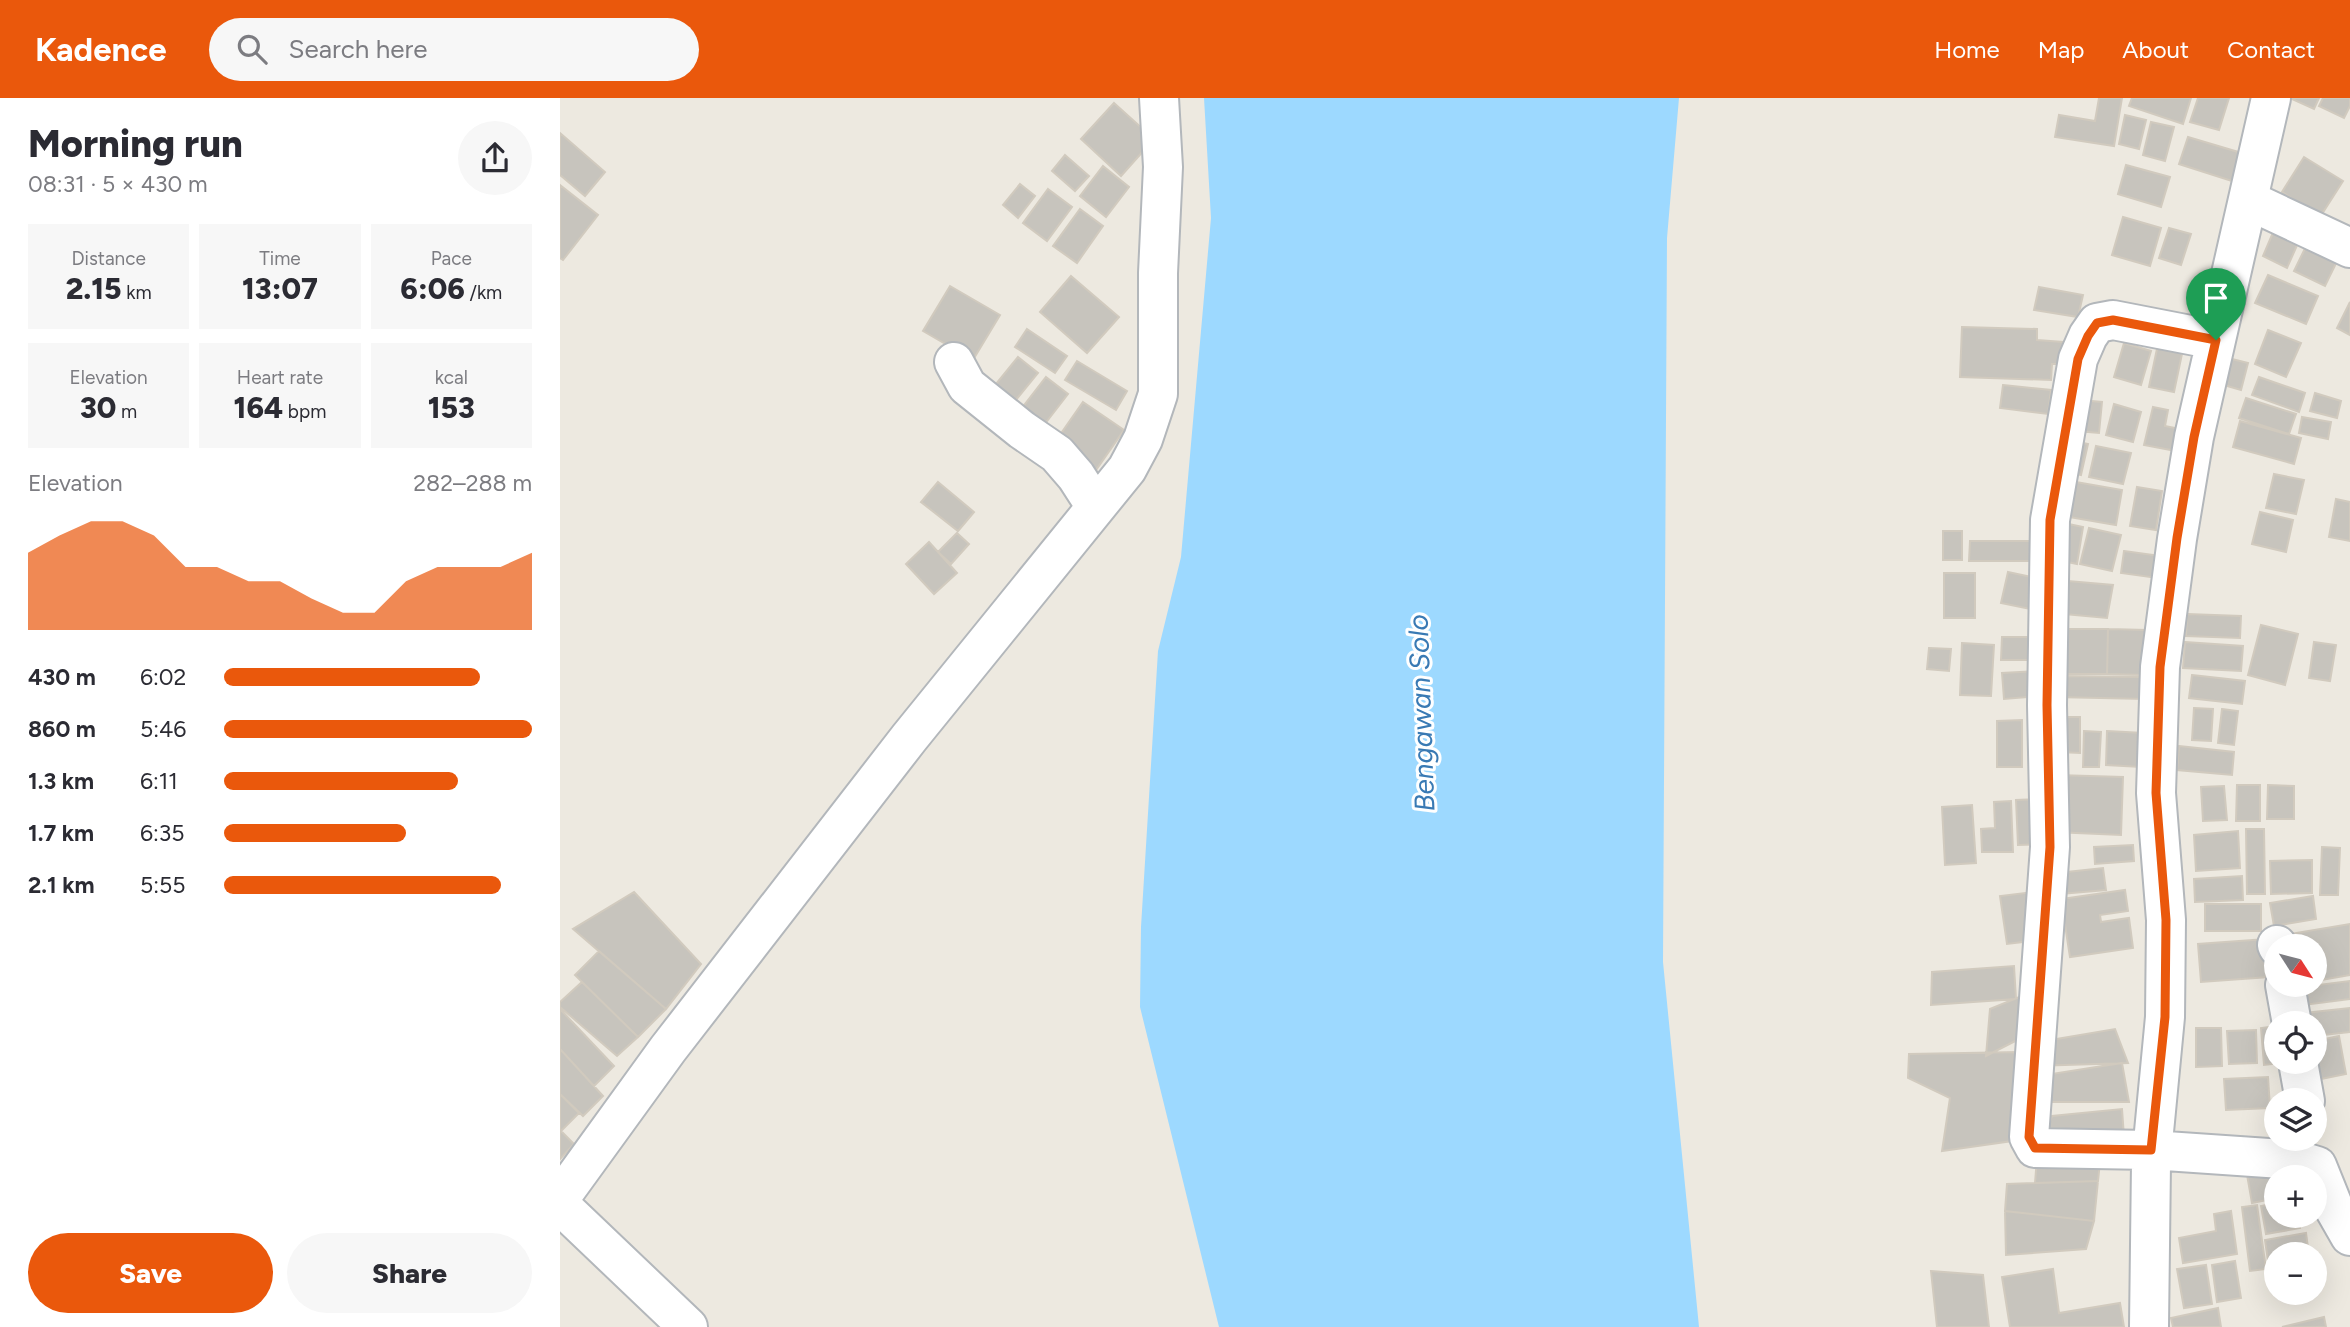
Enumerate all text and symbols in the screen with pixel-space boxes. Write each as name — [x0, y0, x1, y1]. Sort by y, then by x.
search box — [209, 18, 699, 81]
text: Kadence — [35, 30, 167, 69]
icon: search — [233, 30, 271, 68]
text: Search here — [289, 33, 427, 65]
text: Home — [1934, 35, 2000, 64]
text: Map — [2038, 35, 2084, 64]
text: About — [2122, 35, 2189, 64]
text: Contact — [2227, 35, 2315, 64]
text: Morning run — [28, 121, 243, 167]
button: share — [458, 121, 532, 195]
text: 08:31 · 5 × 430 m — [28, 170, 208, 198]
text: Distance — [71, 247, 146, 270]
text: Time — [259, 247, 301, 270]
text: Pace — [431, 247, 472, 270]
pin — [2186, 268, 2246, 340]
text: 2.15 — [66, 270, 122, 307]
text: 13:07 — [242, 270, 318, 307]
text: 6:06 — [400, 270, 465, 307]
icon: arrive — [2197, 279, 2235, 317]
text: km — [122, 281, 152, 304]
text: /km — [465, 281, 502, 304]
text: Elevation — [70, 366, 148, 389]
text: Heart rate — [237, 366, 323, 389]
text: kcal — [435, 366, 468, 389]
text: 30 — [80, 389, 116, 426]
text: 164 — [234, 389, 283, 426]
text: 153 — [428, 389, 475, 426]
text: m — [116, 400, 137, 423]
text: bpm — [283, 400, 326, 423]
text: Elevation — [28, 469, 123, 497]
text: 282–288 m — [413, 469, 532, 497]
water label: Bengawan Solo — [1401, 614, 1441, 812]
text: 430 m — [28, 663, 96, 691]
text: 6:02 — [140, 663, 186, 691]
text: 860 m — [28, 715, 96, 743]
text: 5:46 — [140, 715, 186, 743]
text: 1.3 km — [28, 767, 94, 795]
text: 6:11 — [140, 767, 178, 795]
text: 1.7 km — [28, 819, 94, 847]
text: 6:35 — [140, 819, 185, 847]
text: 2.1 km — [28, 871, 95, 899]
text: 5:55 — [140, 871, 186, 899]
north arrow — [2264, 934, 2328, 998]
map controls — [2264, 934, 2327, 1305]
button: locate — [2264, 1011, 2327, 1074]
button: layers — [2264, 1088, 2327, 1151]
button: + — [2264, 1165, 2327, 1228]
button: Save — [28, 1233, 273, 1313]
button: Share — [287, 1233, 532, 1313]
button: − — [2264, 1242, 2327, 1305]

